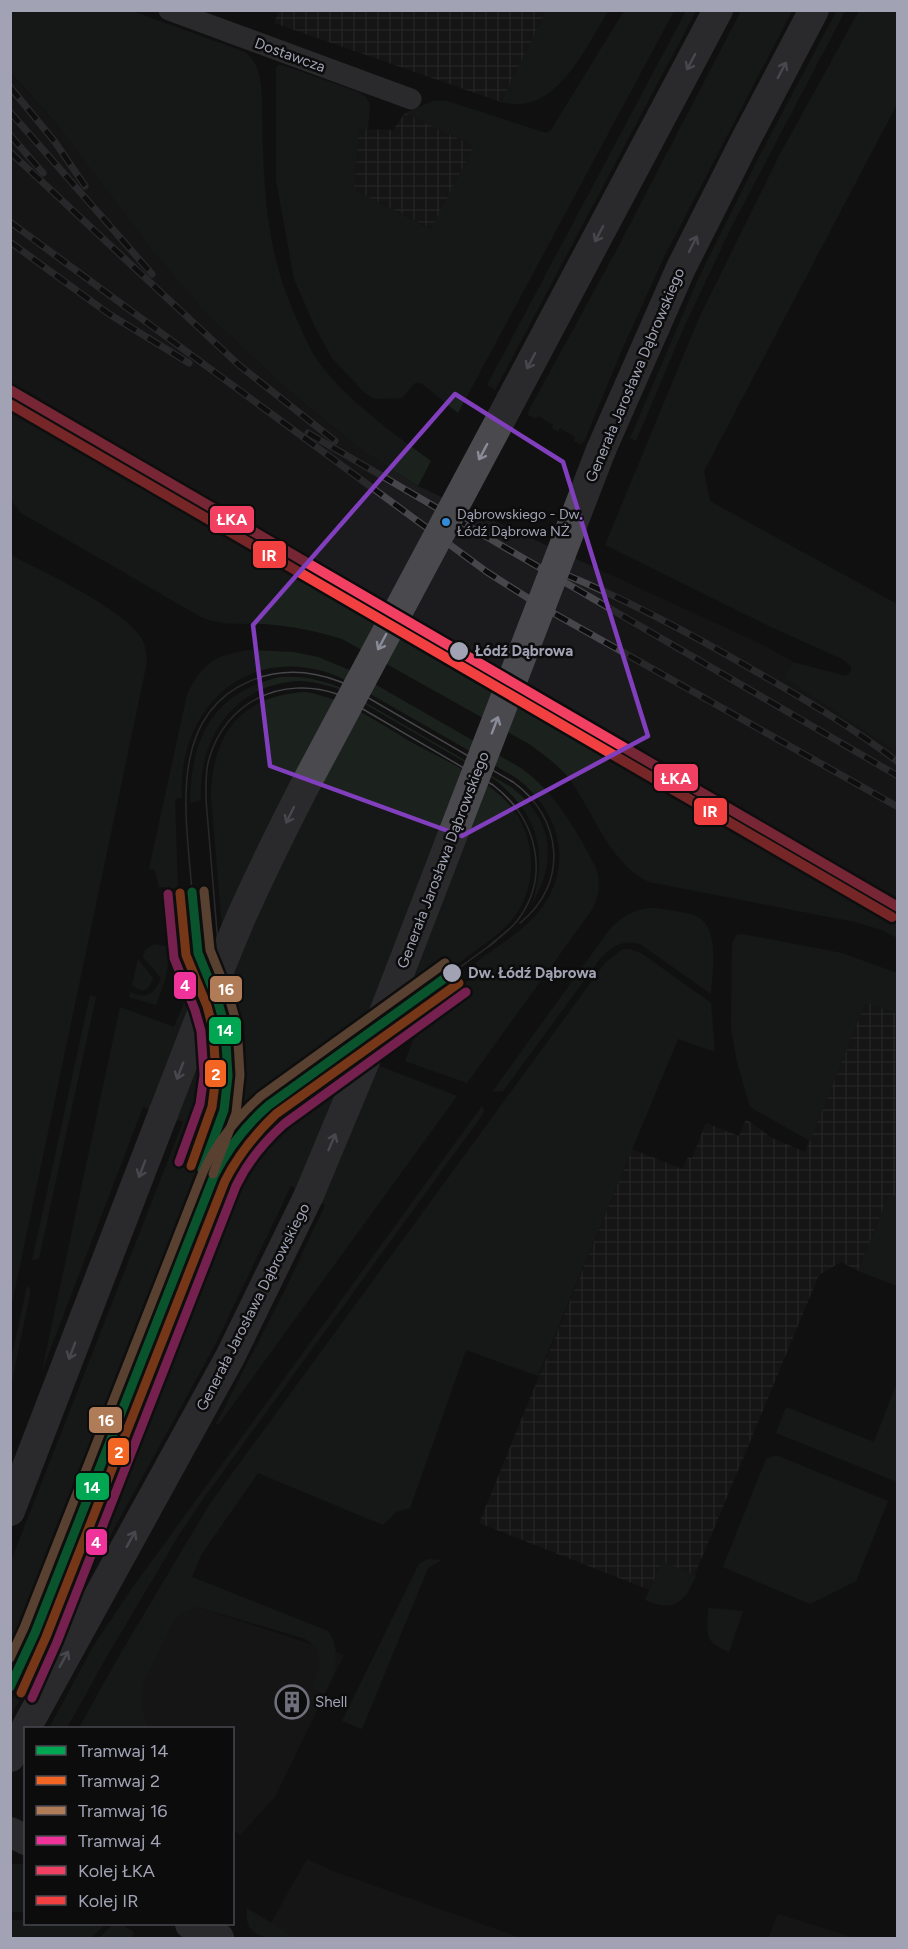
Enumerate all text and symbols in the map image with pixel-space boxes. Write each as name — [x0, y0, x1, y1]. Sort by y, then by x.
street label: Dostawcza — [252, 34, 328, 76]
one-way arrow — [685, 53, 697, 70]
one-way arrow — [776, 62, 788, 79]
one-way arrow — [593, 225, 605, 242]
one-way arrow — [688, 235, 700, 253]
street label: Generała Jarosława Dąbrowskiego — [582, 265, 688, 485]
one-way arrow — [525, 352, 536, 370]
one-way arrow — [477, 443, 489, 460]
line badge: ŁKA — [209, 505, 255, 534]
place label: Dąbrowskiego - Dw. Łódź Dąbrowa NŻ — [457, 506, 583, 540]
text: ŁKA — [217, 510, 248, 529]
marker: Dąbrowskiego - Dw. Łódź Dąbrowa NŻ — [440, 516, 452, 528]
line badge: IR — [252, 540, 287, 569]
text: IR — [262, 546, 276, 565]
one-way arrow — [376, 633, 387, 651]
marker: Łódź Dąbrowa — [448, 640, 470, 662]
place label: Łódź Dąbrowa — [475, 642, 573, 660]
one-way arrow — [490, 717, 501, 735]
street label: Generała Jarosława Dąbrowskiego — [393, 749, 493, 971]
line badge: ŁKA — [653, 763, 699, 792]
text: ŁKA — [661, 769, 692, 788]
line badge: IR — [693, 797, 728, 826]
text: IR — [703, 802, 717, 821]
one-way arrow — [284, 805, 295, 823]
marker: Dw. Łódź Dąbrowa — [441, 962, 463, 984]
place label: Dw. Łódź Dąbrowa — [468, 964, 596, 982]
line badge: 4 — [173, 971, 197, 1000]
line badge: 16 — [209, 975, 243, 1003]
text: 4 — [180, 976, 190, 995]
text: 16 — [218, 980, 234, 999]
line badge: 14 — [208, 1016, 242, 1045]
text: 14 — [217, 1021, 233, 1040]
line badge: 2 — [204, 1059, 227, 1088]
one-way arrow — [174, 1061, 185, 1080]
text: 2 — [211, 1065, 221, 1084]
one-way arrow — [327, 1133, 338, 1151]
one-way arrow — [136, 1159, 147, 1178]
street label: Generała Jarosława Dąbrowskiego — [193, 1200, 314, 1414]
one-way arrow — [66, 1341, 77, 1360]
line badge: 16 — [88, 1406, 123, 1434]
text: 16 — [98, 1411, 114, 1430]
line badge: 2 — [107, 1437, 130, 1466]
text: 2 — [114, 1443, 124, 1462]
line badge: 14 — [75, 1472, 110, 1501]
text: 14 — [84, 1478, 100, 1497]
line badge: 4 — [85, 1528, 108, 1556]
one-way arrow — [126, 1530, 137, 1548]
text: 4 — [91, 1533, 101, 1552]
one-way arrow — [59, 1651, 71, 1668]
building icon: Shell — [274, 1684, 310, 1720]
place label: Shell — [315, 1693, 347, 1711]
legend — [24, 1727, 234, 1925]
text: Tramwaj 14 — [78, 1740, 169, 1762]
text: Tramwaj 2 — [78, 1770, 160, 1792]
text: Tramwaj 16 — [78, 1800, 168, 1822]
text: Tramwaj 4 — [78, 1830, 161, 1852]
text: Kolej ŁKA — [78, 1860, 155, 1882]
text: Kolej IR — [78, 1890, 139, 1912]

